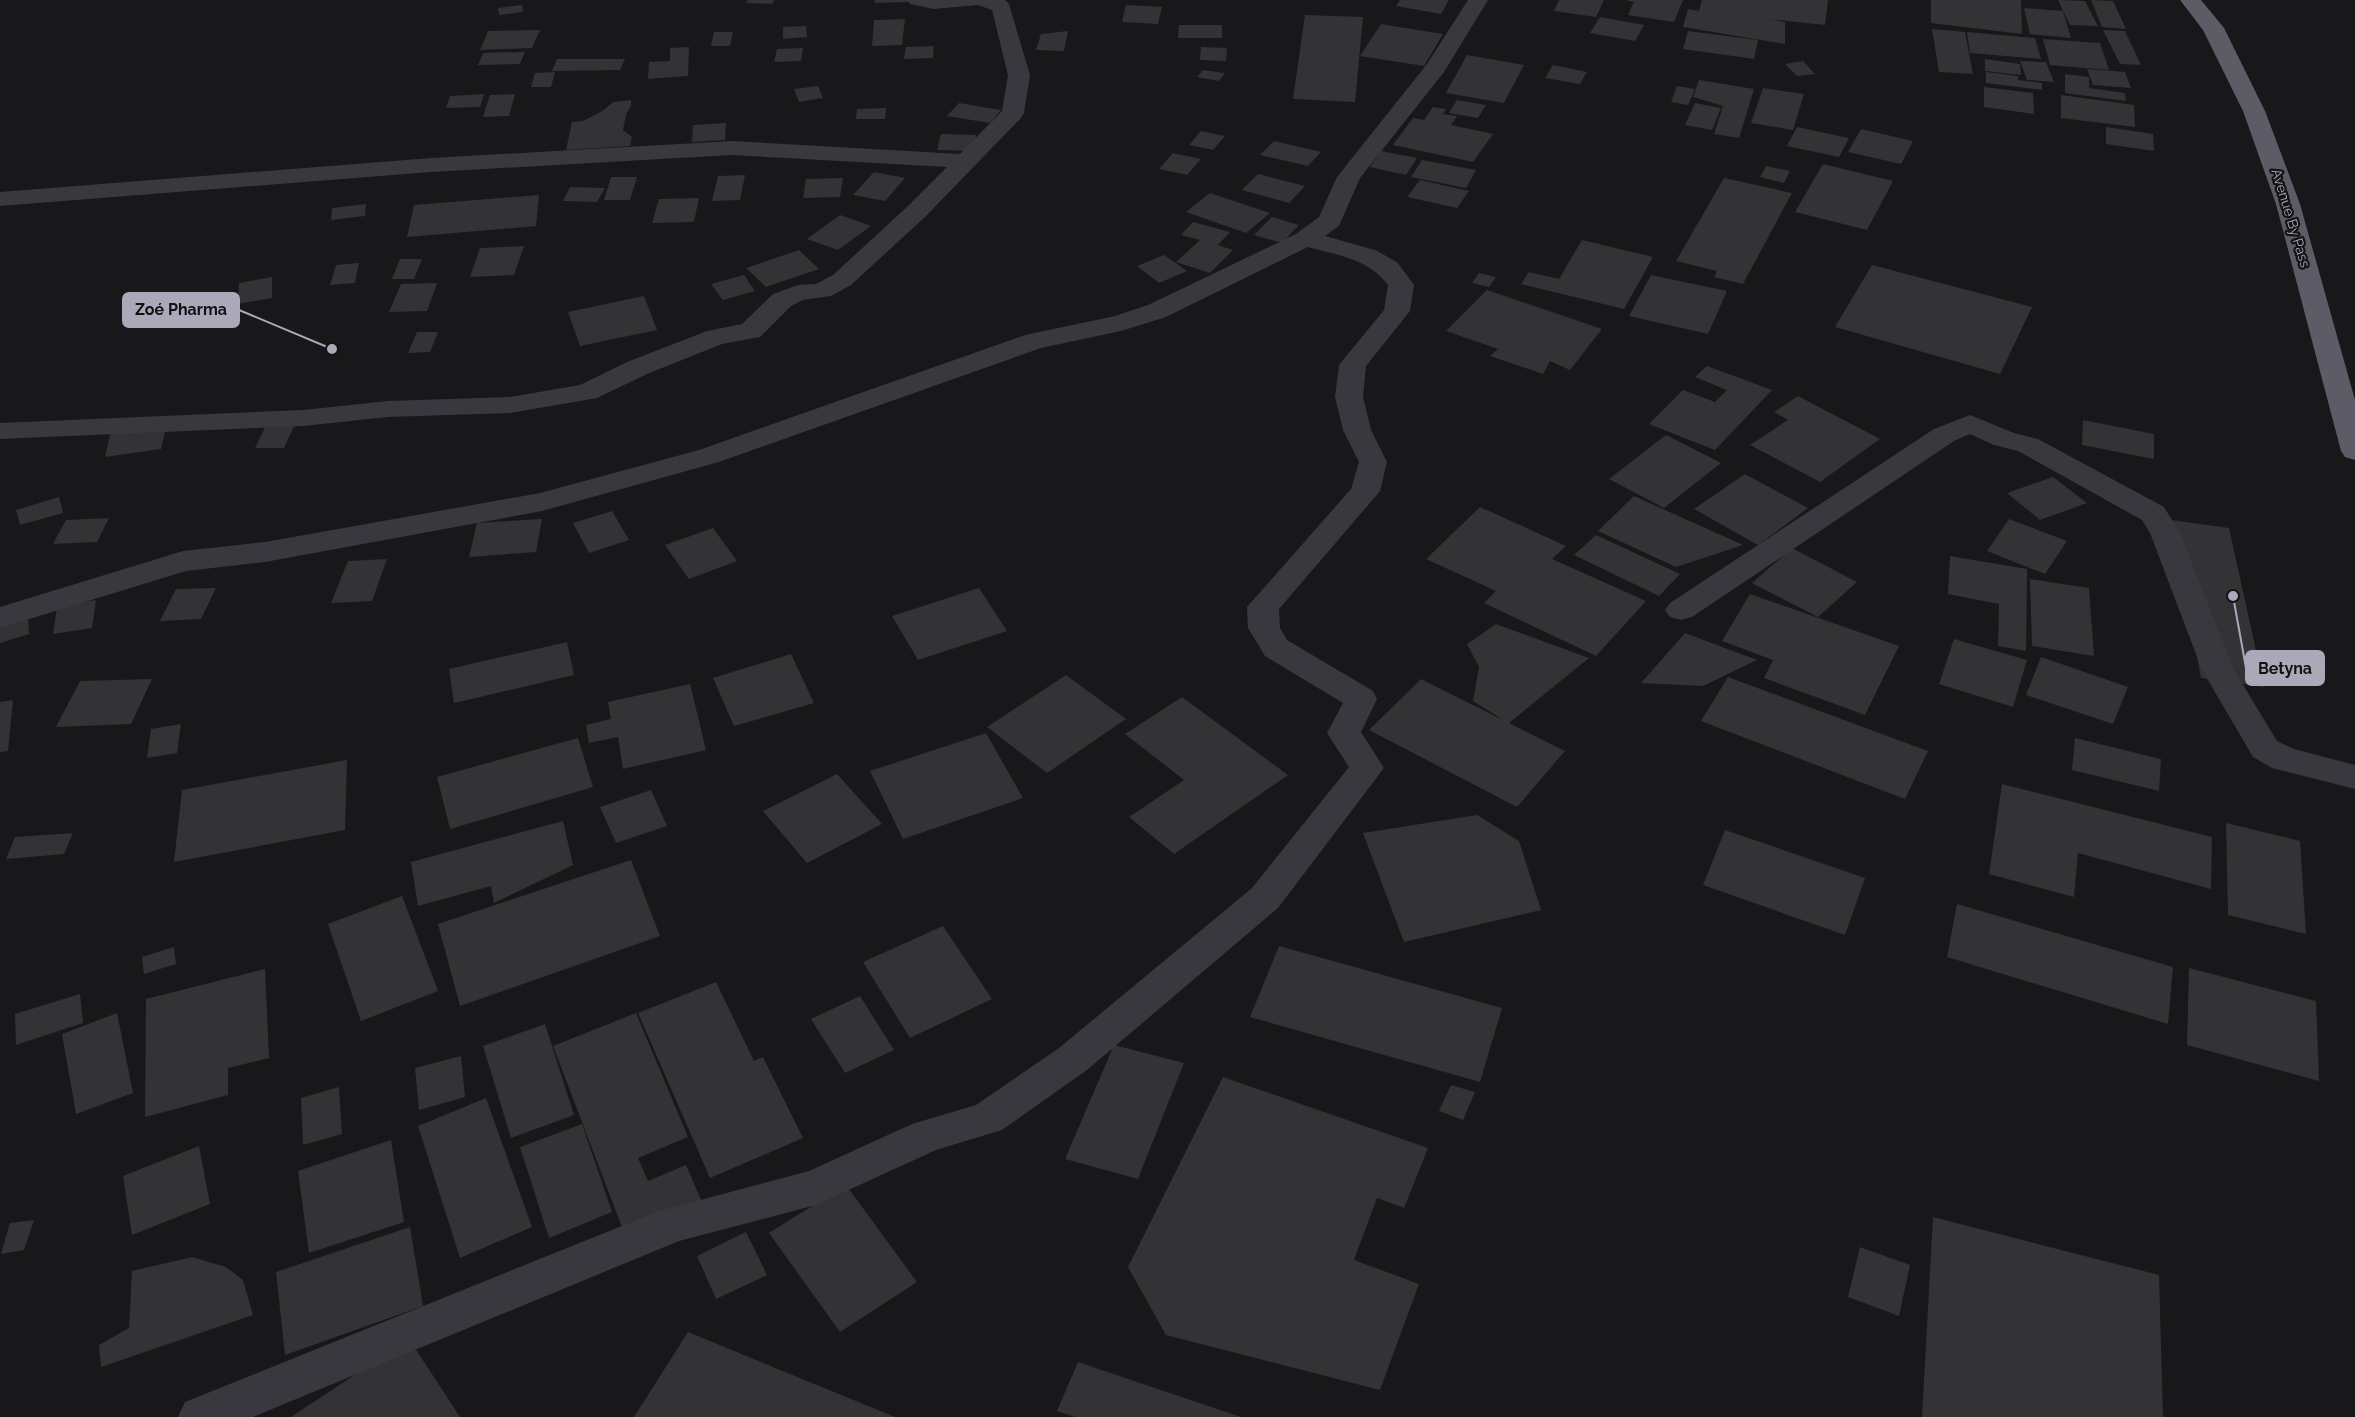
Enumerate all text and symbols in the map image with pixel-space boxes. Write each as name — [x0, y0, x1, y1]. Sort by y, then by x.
street label: Avenue By Pass — [2268, 167, 2314, 270]
callout: Zoé Pharma — [123, 293, 239, 327]
text: Zoé Pharma — [135, 300, 227, 319]
callout: Betyna — [2246, 651, 2324, 685]
text: Betyna — [2258, 659, 2312, 678]

